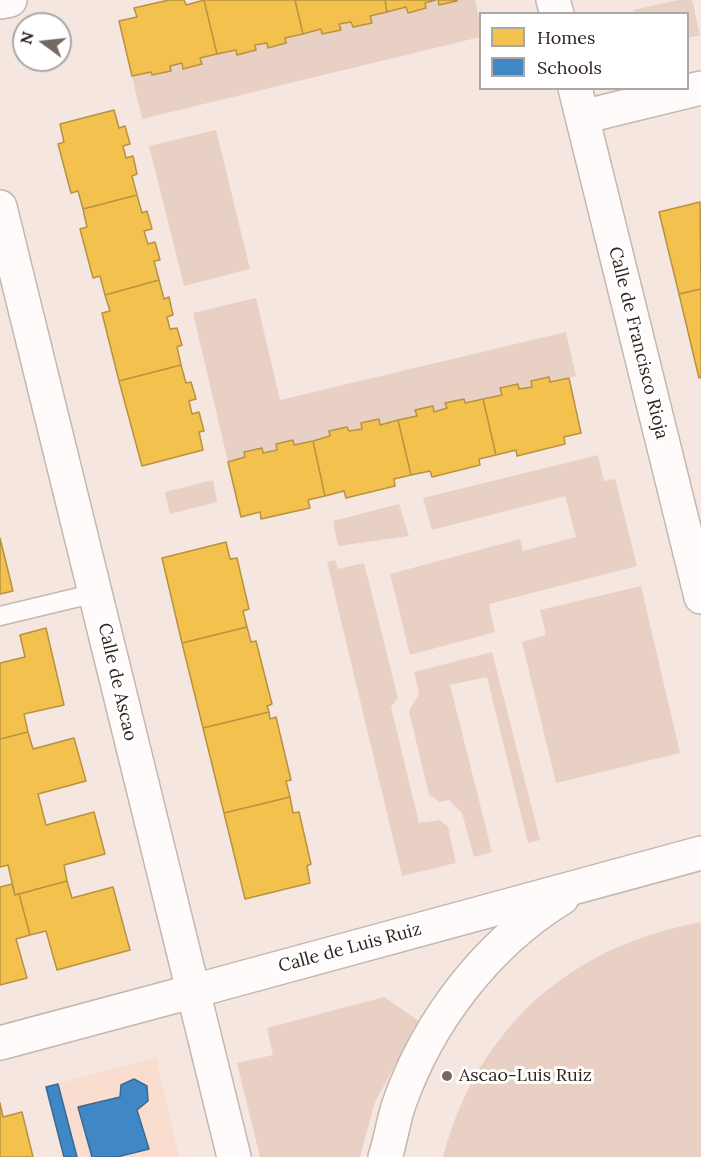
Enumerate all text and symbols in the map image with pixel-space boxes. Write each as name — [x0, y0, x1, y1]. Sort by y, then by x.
north arrow — [12, 12, 72, 72]
legend — [479, 12, 689, 90]
text: Homes — [537, 26, 595, 49]
text: N — [15, 29, 38, 46]
text: Schools — [537, 56, 602, 79]
street label: Calle de Francisco Rioja — [604, 245, 672, 441]
street label: Calle de Ascao — [93, 621, 141, 743]
street label: Calle de Luis Ruiz — [276, 919, 424, 977]
place label: Ascao-Luis Ruiz — [459, 1065, 592, 1087]
marker: Ascao-Luis Ruiz — [440, 1069, 454, 1083]

